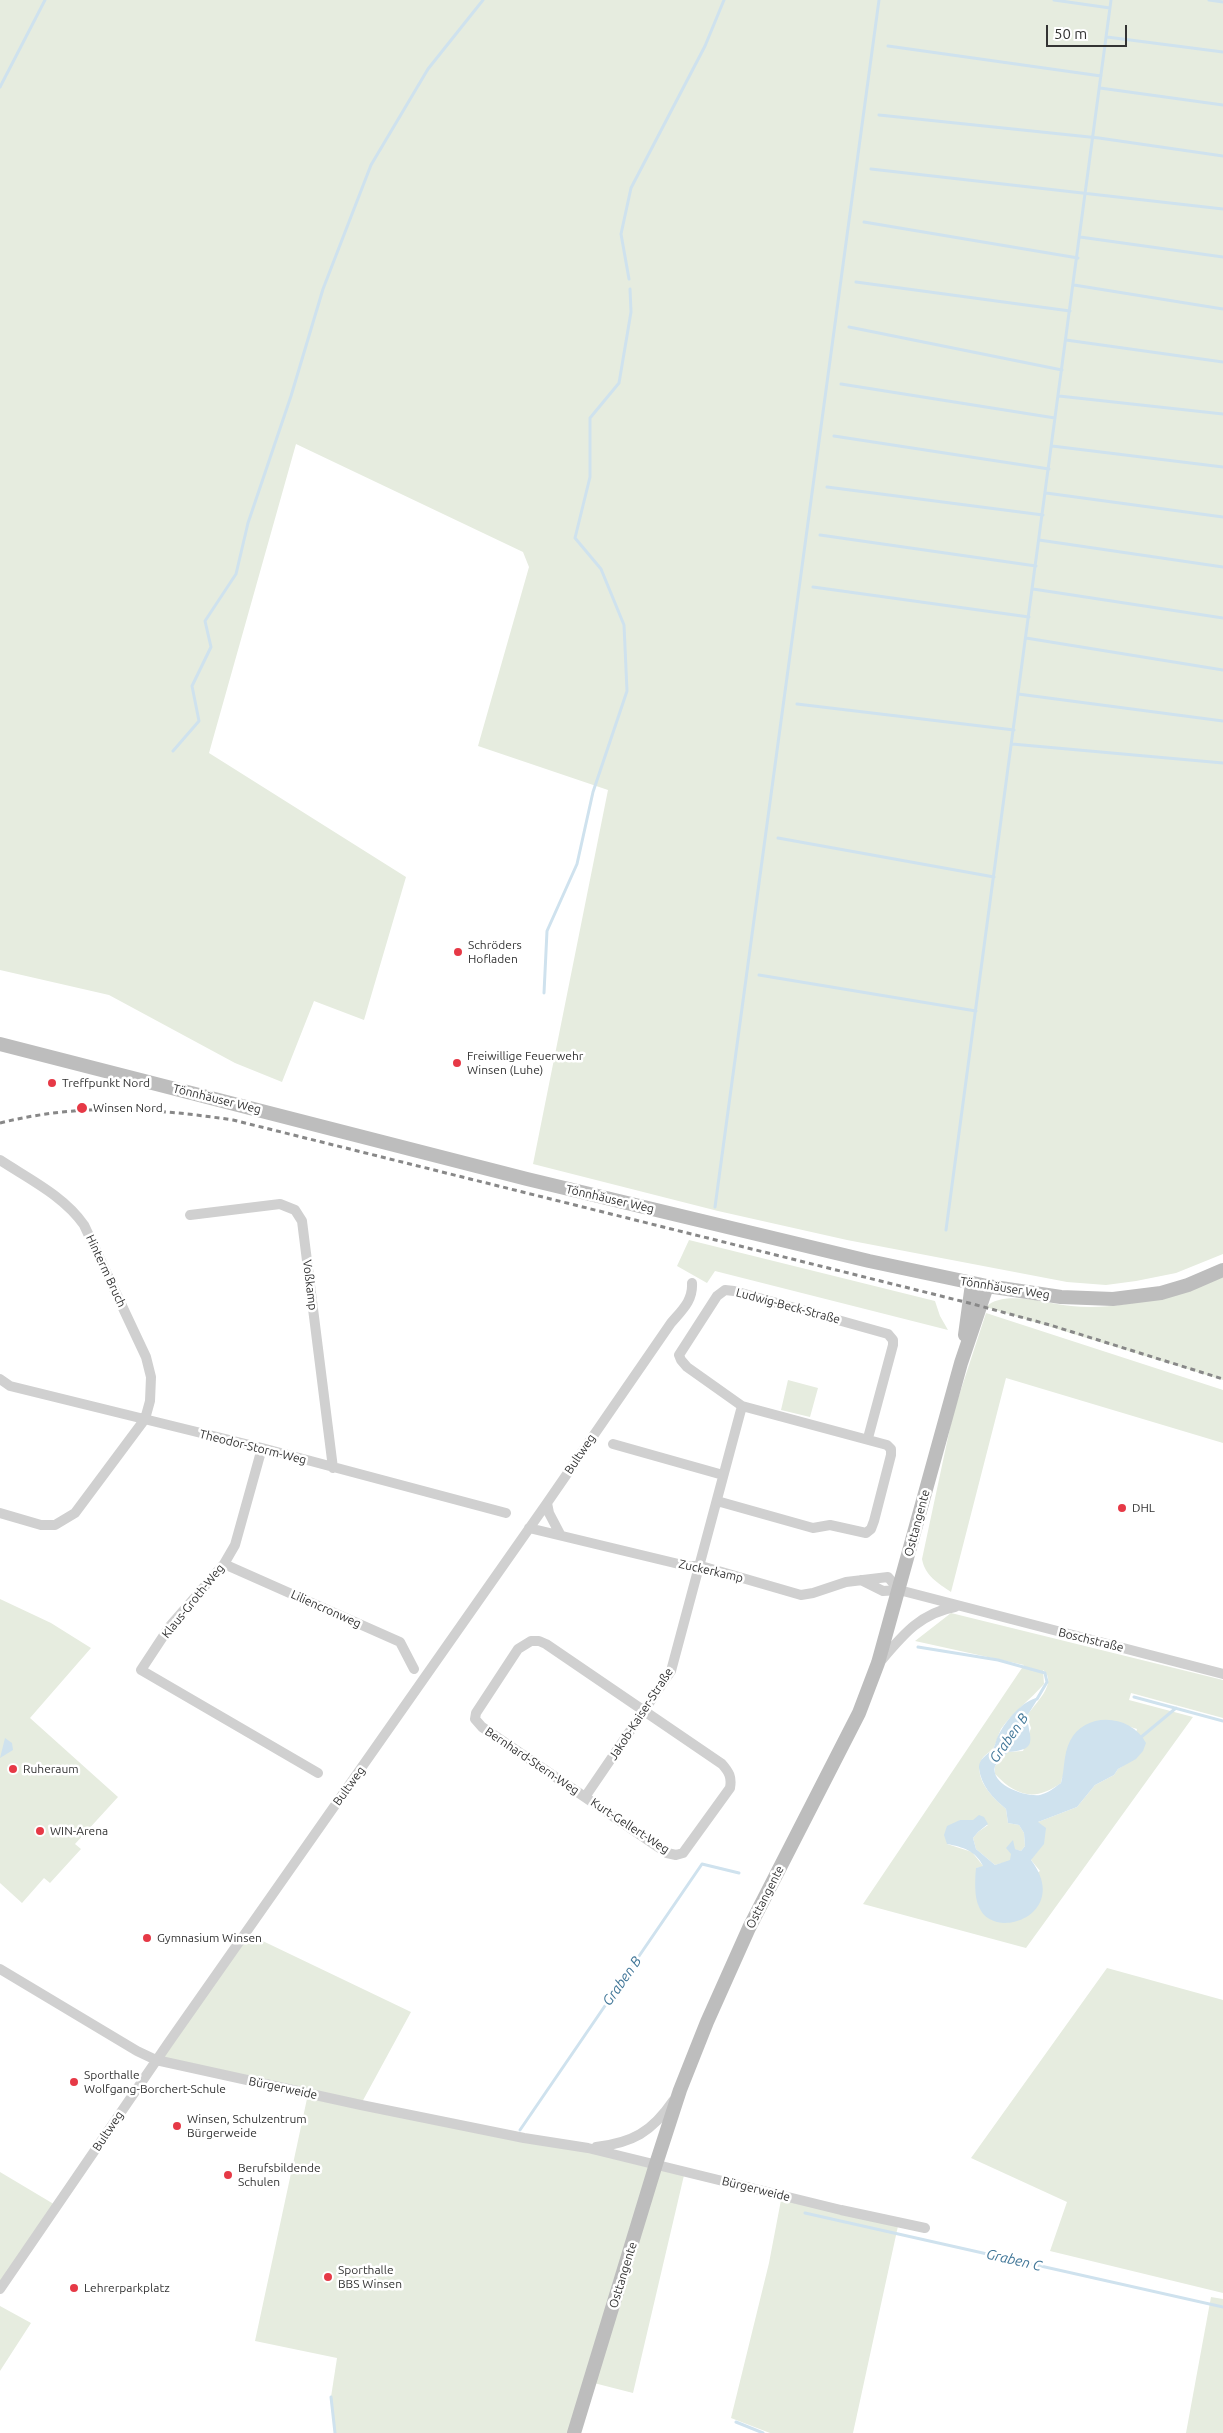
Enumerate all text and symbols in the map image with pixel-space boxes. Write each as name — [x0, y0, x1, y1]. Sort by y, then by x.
scale bar — [1048, 15, 1129, 47]
text: 50 m — [1054, 25, 1087, 42]
place label: Schröders Hofladen — [468, 938, 522, 966]
marker: Schröders Hofladen — [452, 946, 464, 958]
place label: Freiwillige Feuerwehr Winsen (Luhe) — [467, 1049, 583, 1077]
marker: Freiwillige Feuerwehr Winsen (Luhe) — [451, 1057, 463, 1069]
place label: Treffpunkt Nord — [62, 1076, 150, 1090]
marker: Treffpunkt Nord — [46, 1077, 58, 1089]
street label: Tönnhäuser Weg — [171, 1081, 263, 1117]
marker: Winsen Nord — [75, 1101, 89, 1115]
place label: Winsen Nord — [93, 1101, 163, 1115]
street label: Tönnhäuser Weg — [564, 1182, 656, 1216]
street label: Hinterm Bruch — [83, 1232, 129, 1310]
street label: Voßkamp — [300, 1259, 320, 1311]
street label: Tönnhäuser Weg — [959, 1274, 1051, 1302]
street label: Ludwig-Beck-Straße — [734, 1285, 842, 1327]
street label: Theodor-Storm-Weg — [198, 1427, 308, 1467]
street label: Bultweg — [561, 1431, 599, 1477]
street label: Osttangente — [901, 1488, 933, 1558]
place label: DHL — [1132, 1501, 1155, 1515]
marker: DHL — [1116, 1502, 1128, 1514]
street label: Zuckerkamp — [677, 1557, 745, 1585]
street label: Klaus-Groth-Weg — [159, 1561, 227, 1641]
street label: Liliencronweg — [289, 1587, 363, 1631]
street label: Boschstraße — [1057, 1625, 1125, 1655]
street label: Jakob-Kaiser-Straße — [606, 1665, 676, 1763]
water label: Graben B — [986, 1710, 1032, 1766]
street label: Bernhard-Stern-Weg — [482, 1724, 582, 1798]
place label: Ruheraum — [23, 1762, 79, 1776]
marker: Ruheraum — [7, 1763, 19, 1775]
street label: Bultweg — [330, 1763, 368, 1809]
street label: Kurt-Gellert-Weg — [588, 1795, 672, 1857]
place label: WIN-Arena — [50, 1824, 108, 1838]
marker: WIN-Arena — [34, 1825, 46, 1837]
street label: Osttangente — [743, 1863, 787, 1931]
place label: Gymnasium Winsen — [157, 1931, 262, 1945]
marker: Gymnasium Winsen — [141, 1932, 153, 1944]
water label: Graben B — [599, 1953, 645, 2009]
place label: Sporthalle Wolfgang-Borchert-Schule — [84, 2068, 226, 2096]
street label: Bürgerweide — [247, 2074, 319, 2102]
marker: Sporthalle Wolfgang-Borchert-Schule — [68, 2076, 80, 2088]
street label: Bultweg — [89, 2108, 127, 2154]
place label: Winsen, Schulzentrum Bürgerweide — [187, 2112, 307, 2140]
marker: Winsen, Schulzentrum Bürgerweide — [171, 2120, 183, 2132]
place label: Berufsbildende Schulen — [238, 2161, 321, 2189]
marker: Berufsbildende Schulen — [222, 2169, 234, 2181]
street label: Bürgerweide — [720, 2174, 792, 2204]
street label: Osttangente — [606, 2240, 640, 2310]
water label: Graben C — [985, 2245, 1043, 2275]
place label: Sporthalle BBS Winsen — [338, 2263, 402, 2291]
marker: Sporthalle BBS Winsen — [322, 2271, 334, 2283]
place label: Lehrerparkplatz — [84, 2281, 170, 2295]
marker: Lehrerparkplatz — [68, 2282, 80, 2294]

